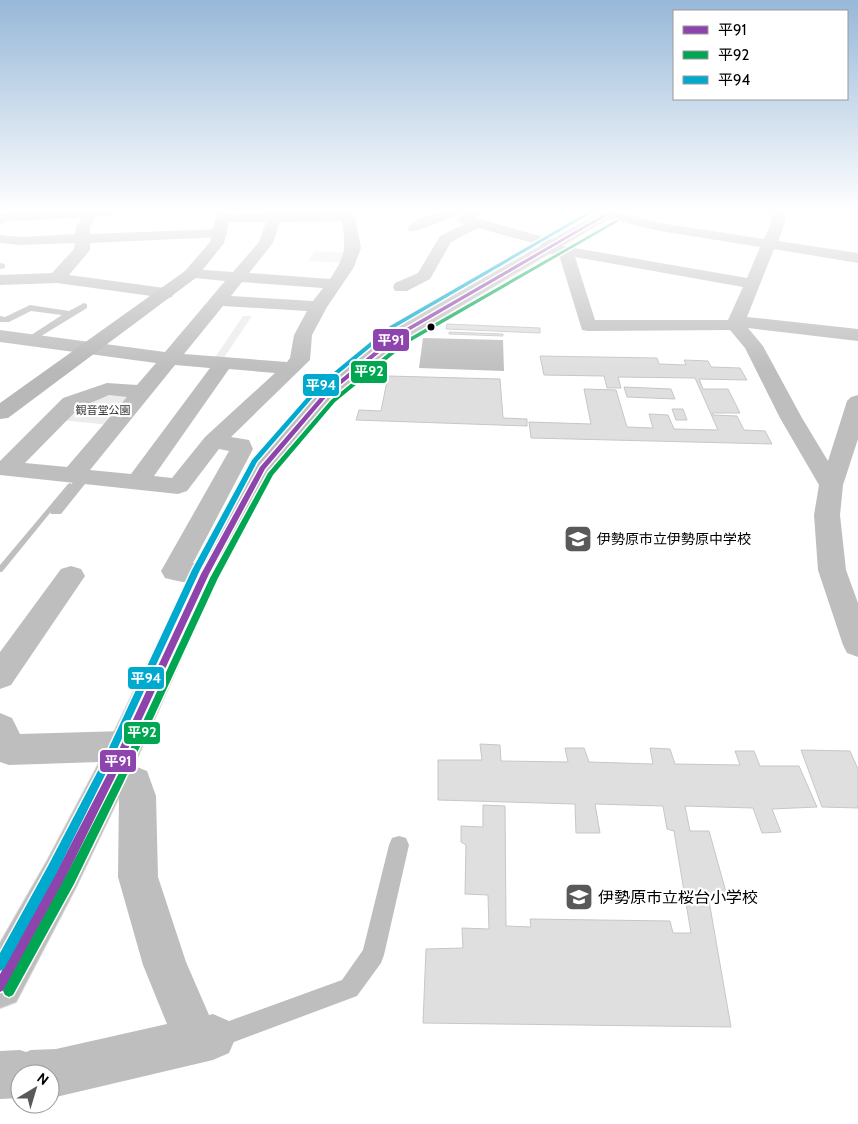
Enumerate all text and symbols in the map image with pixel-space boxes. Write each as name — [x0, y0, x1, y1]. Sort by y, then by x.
legend — [673, 10, 848, 100]
text: 平91 — [718, 21, 746, 39]
text: 平92 — [718, 46, 750, 64]
text: 平94 — [718, 71, 751, 89]
unlabelled marker — [426, 322, 436, 332]
line badge: 平91 — [372, 328, 410, 352]
text: 平91 — [377, 331, 405, 349]
line badge: 平92 — [350, 360, 388, 384]
text: 平92 — [354, 362, 384, 380]
line badge: 平94 — [302, 373, 340, 397]
text: 平94 — [306, 376, 336, 394]
park label: 観音堂公園 — [76, 403, 131, 417]
school or university icon: 伊勢原市立伊勢原中学校 — [563, 524, 593, 554]
place label: 伊勢原市立伊勢原中学校 — [597, 530, 751, 548]
line badge: 平94 — [127, 666, 165, 690]
text: 平94 — [131, 669, 161, 687]
line badge: 平92 — [123, 721, 161, 745]
text: 平92 — [127, 723, 157, 741]
line badge: 平91 — [99, 749, 137, 773]
text: 平91 — [104, 752, 132, 770]
school or university icon: 伊勢原市立桜台小学校 — [564, 882, 594, 912]
place label: 伊勢原市立桜台小学校 — [598, 888, 758, 907]
north arrow — [10, 1064, 60, 1114]
text: N — [34, 1069, 52, 1089]

